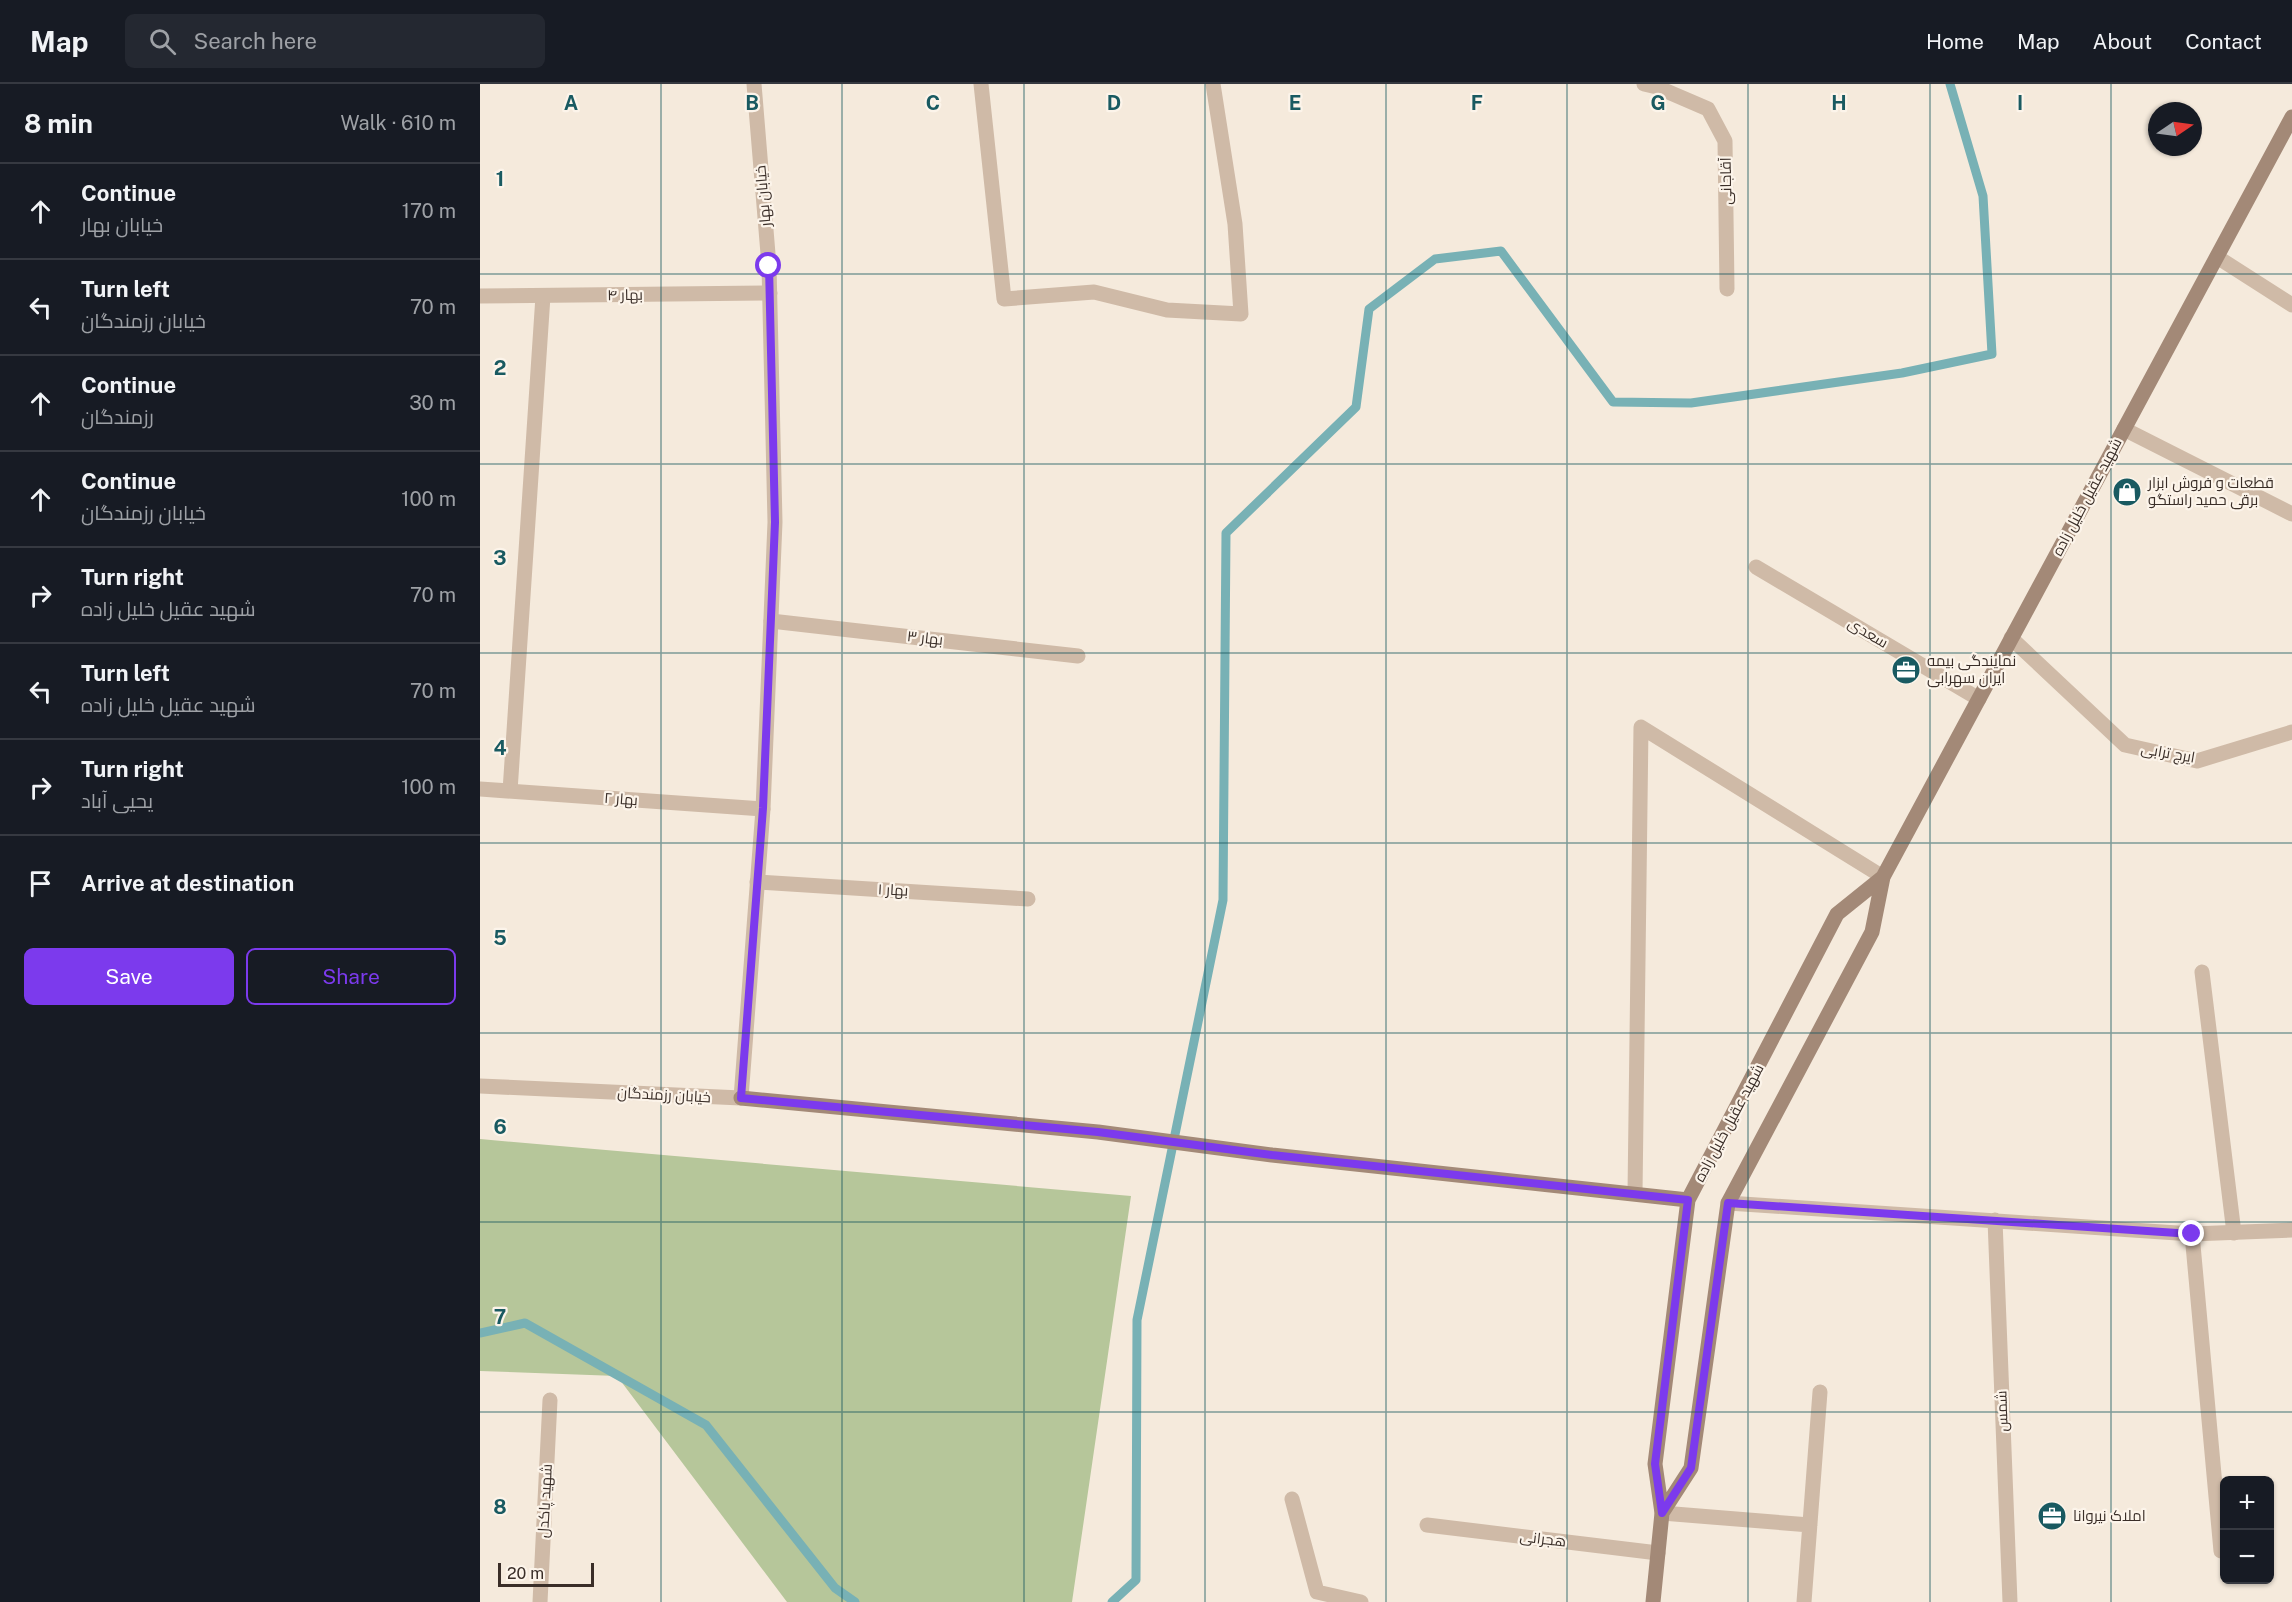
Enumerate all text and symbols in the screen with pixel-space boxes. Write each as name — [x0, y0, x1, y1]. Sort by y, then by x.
search box — [125, 14, 545, 68]
text: Map — [30, 25, 89, 58]
icon: search — [146, 25, 179, 58]
text: Search here — [194, 28, 317, 54]
text: Home — [1926, 29, 1984, 54]
text: Map — [2017, 29, 2060, 54]
text: About — [2093, 29, 2152, 54]
text: Contact — [2185, 29, 2262, 54]
text: A — [564, 91, 578, 115]
text: B — [745, 91, 759, 115]
text: C — [926, 91, 940, 115]
text: D — [1107, 91, 1121, 115]
text: E — [1289, 91, 1301, 115]
text: F — [1471, 91, 1483, 115]
text: G — [1650, 91, 1666, 115]
text: H — [1831, 91, 1847, 115]
text: I — [2017, 91, 2023, 115]
north arrow — [2148, 102, 2202, 156]
text: 8 min — [24, 108, 93, 139]
text: Walk · 610 m — [340, 111, 456, 135]
street label: آقاجانی — [1717, 157, 1736, 205]
street label: خیابان بهار — [751, 164, 776, 228]
text: 1 — [496, 167, 504, 191]
text: Continue — [81, 180, 176, 206]
icon: ahead — [24, 195, 57, 228]
text: 170 m — [402, 199, 456, 223]
text: خیابان بهار — [81, 213, 163, 237]
route start — [755, 252, 781, 278]
text: Turn left — [81, 276, 170, 302]
street label: بهار ۴ — [607, 286, 643, 305]
icon: left — [24, 291, 57, 324]
text: 70 m — [410, 295, 456, 319]
text: خیابان رزمندگان — [81, 309, 206, 333]
text: 2 — [494, 356, 506, 380]
text: Continue — [81, 372, 176, 398]
icon: ahead — [24, 387, 57, 420]
text: 30 m — [409, 391, 456, 415]
text: رزمندگان — [81, 405, 154, 429]
street label: شهید عقیل خلیل زاده — [2048, 435, 2127, 559]
text: Continue — [81, 468, 176, 494]
place label: قطعات و فروش ابزار برقی حمید راستگو — [2147, 474, 2274, 510]
shop icon: قطعات و فروش ابزار برقی حمید راستگو — [2111, 476, 2143, 508]
icon: ahead — [24, 483, 57, 516]
text: 100 m — [401, 487, 456, 511]
text: خیابان رزمندگان — [81, 501, 206, 525]
text: 3 — [493, 546, 507, 570]
text: Turn right — [81, 564, 184, 590]
icon: right — [24, 579, 57, 612]
text: 70 m — [410, 583, 456, 607]
text: شهید عقیل خلیل زاده — [81, 597, 255, 621]
street label: سعدی — [1844, 614, 1891, 653]
street label: بهار ۳ — [906, 627, 944, 650]
place label: نمایندگی بیمه ایران سهرابی — [1927, 652, 2016, 688]
office icon: نمایندگی بیمه ایران سهرابی — [1890, 654, 1922, 686]
text: Turn left — [81, 660, 170, 686]
icon: left — [24, 675, 57, 708]
text: 70 m — [410, 679, 456, 703]
text: شهید عقیل خلیل زاده — [81, 693, 255, 717]
text: 4 — [493, 736, 507, 760]
street label: ایرج ترابی — [2139, 739, 2196, 769]
text: Turn right — [81, 756, 184, 782]
icon: right — [24, 771, 57, 804]
text: 100 m — [401, 775, 456, 799]
text: یحیی آباد — [81, 789, 153, 813]
street label: بهار ۲ — [603, 789, 639, 810]
icon: arrive — [24, 867, 57, 900]
text: Arrive at destination — [81, 870, 294, 896]
street label: بهار ۱ — [877, 880, 909, 901]
text: 5 — [493, 926, 507, 950]
button: Save — [24, 948, 234, 1005]
button: Share — [246, 948, 456, 1005]
street label: شهید عقیل خلیل زاده — [1690, 1061, 1769, 1185]
street label: خیابان رزمندگان — [617, 1084, 711, 1107]
text: 6 — [493, 1115, 507, 1139]
route end — [2178, 1220, 2204, 1246]
text: 7 — [494, 1305, 506, 1329]
street label: شمس — [1992, 1390, 2013, 1432]
street label: شهید پاکدل — [534, 1463, 557, 1539]
map controls — [2220, 1476, 2274, 1584]
button: + — [2220, 1476, 2274, 1530]
text: 8 — [493, 1495, 507, 1519]
office icon: املاک نیروانا — [2036, 1500, 2068, 1532]
place label: املاک نیروانا — [2073, 1507, 2146, 1525]
street label: هجرانی — [1519, 1527, 1567, 1552]
button: − — [2220, 1530, 2274, 1584]
scale bar — [498, 1560, 594, 1588]
text: 20 m — [507, 1564, 544, 1583]

